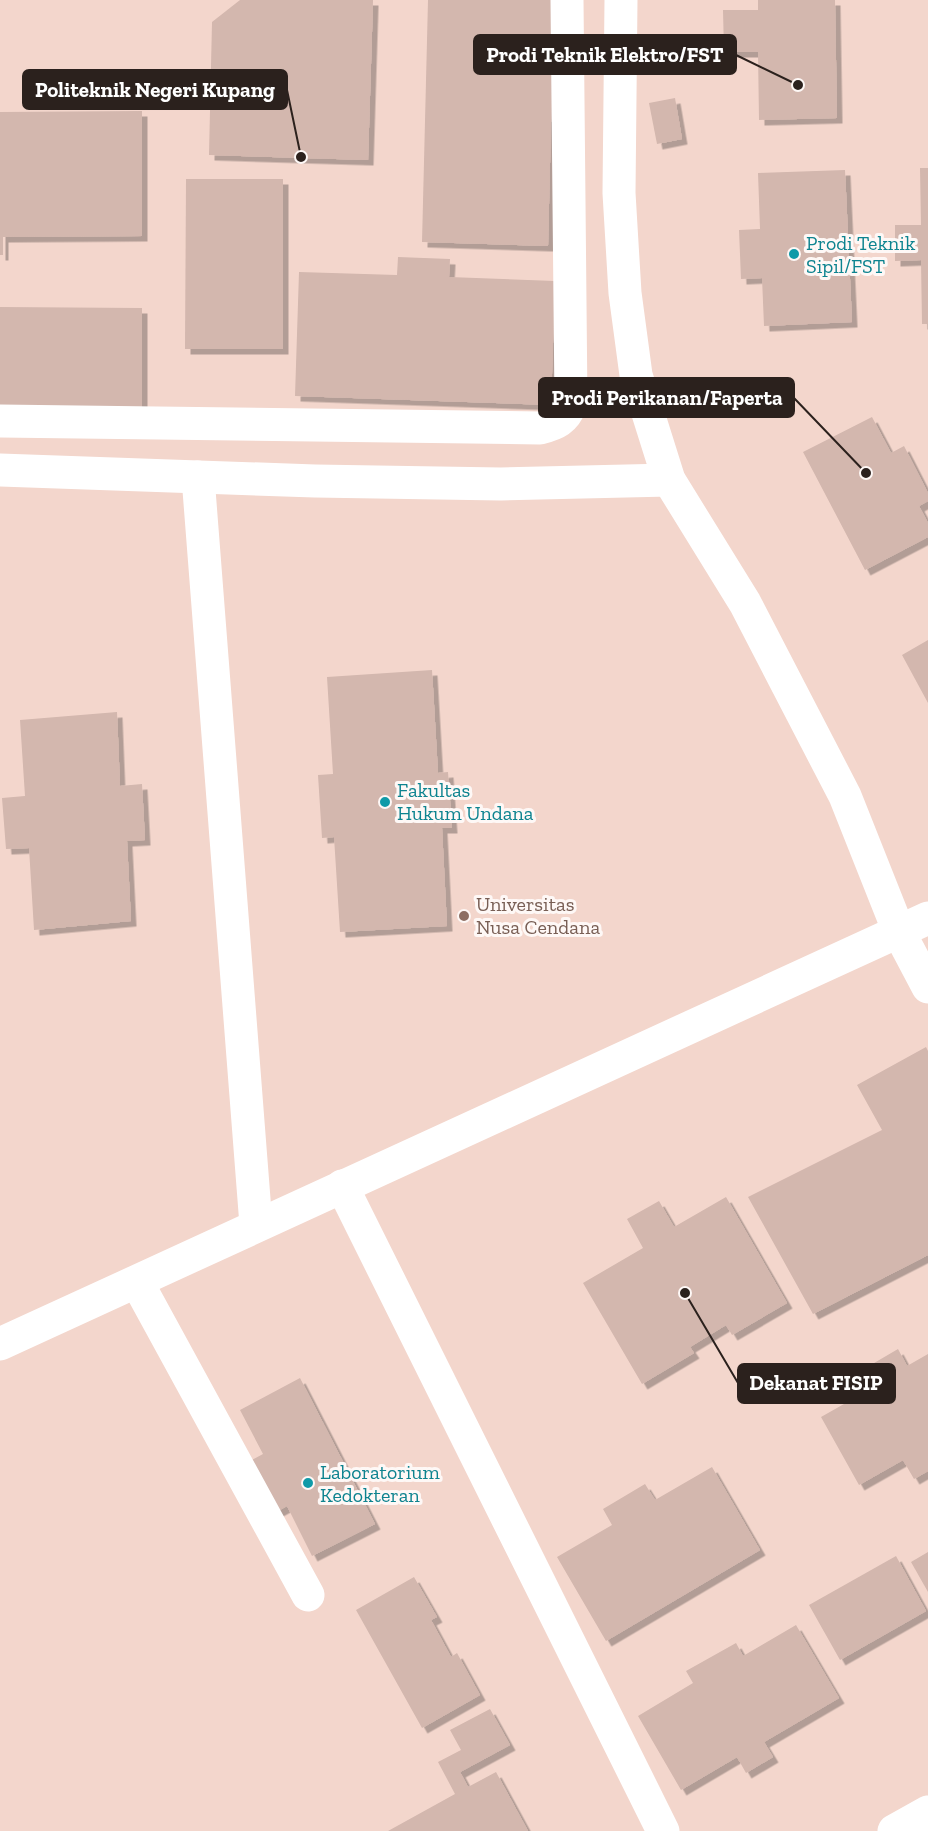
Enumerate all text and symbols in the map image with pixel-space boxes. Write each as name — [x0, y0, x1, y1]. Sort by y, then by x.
callout: Prodi Teknik Elektro/FST — [474, 35, 736, 74]
text: Prodi Teknik Elektro/FST — [486, 42, 724, 67]
callout: Politeknik Negeri Kupang — [23, 70, 287, 109]
text: Politeknik Negeri Kupang — [35, 77, 275, 102]
place label: Prodi Teknik Sipil/FST — [806, 231, 916, 278]
marker: Prodi Teknik Sipil/FST — [787, 247, 801, 261]
callout: Prodi Perikanan/Faperta — [539, 378, 794, 417]
text: Prodi Perikanan/Faperta — [551, 385, 783, 410]
place label: Fakultas Hukum Undana — [397, 778, 534, 825]
marker: Fakultas Hukum Undana — [378, 795, 392, 809]
place label: Universitas Nusa Cendana — [476, 892, 600, 939]
marker: Universitas Nusa Cendana — [457, 909, 471, 923]
callout: Dekanat FISIP — [738, 1364, 895, 1403]
text: Dekanat FISIP — [749, 1370, 883, 1395]
place label: Laboratorium Kedokteran — [320, 1460, 440, 1507]
marker: Laboratorium Kedokteran — [301, 1476, 315, 1490]

